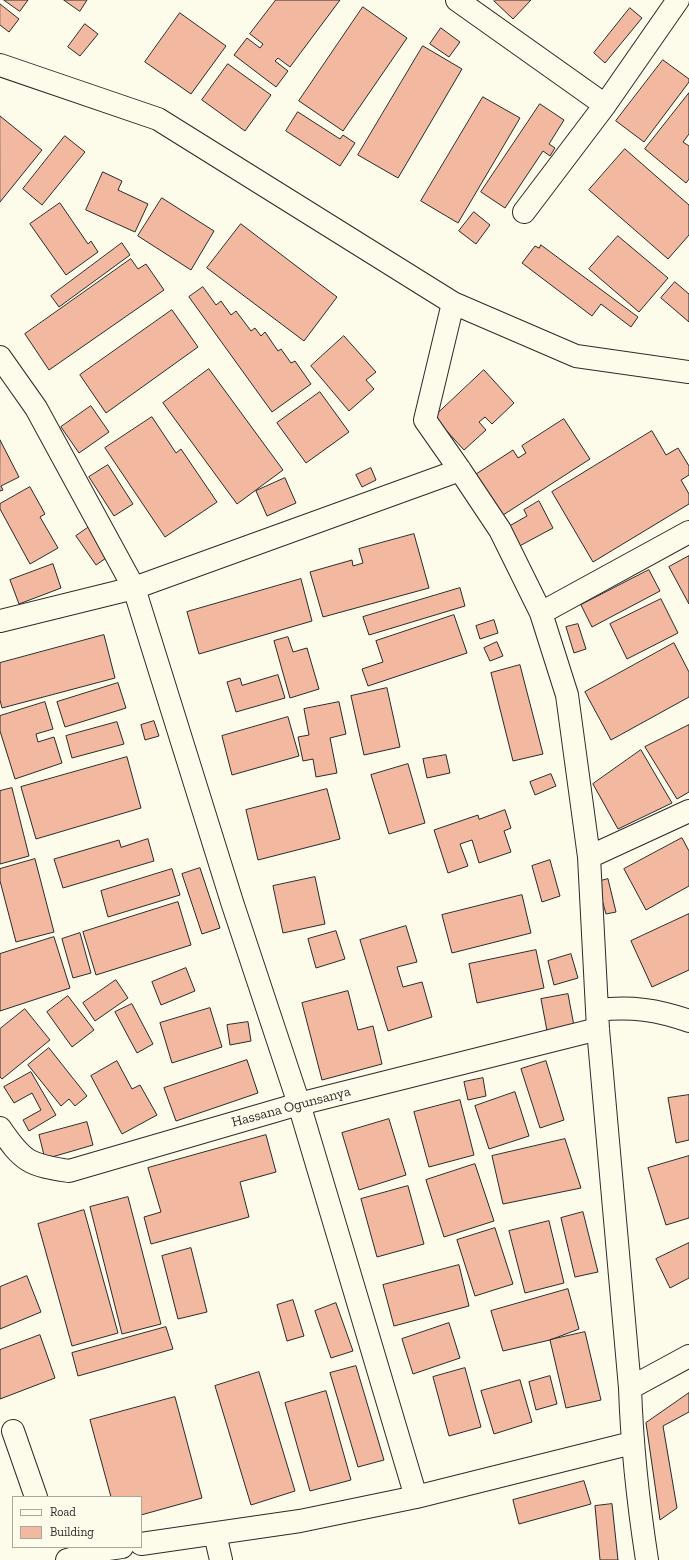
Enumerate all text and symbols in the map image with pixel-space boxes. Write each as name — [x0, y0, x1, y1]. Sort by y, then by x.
street label: Hassana Ogunsanya — [230, 1083, 352, 1131]
legend — [12, 1496, 142, 1548]
text: Road — [50, 1505, 76, 1519]
text: Building — [50, 1525, 94, 1539]

